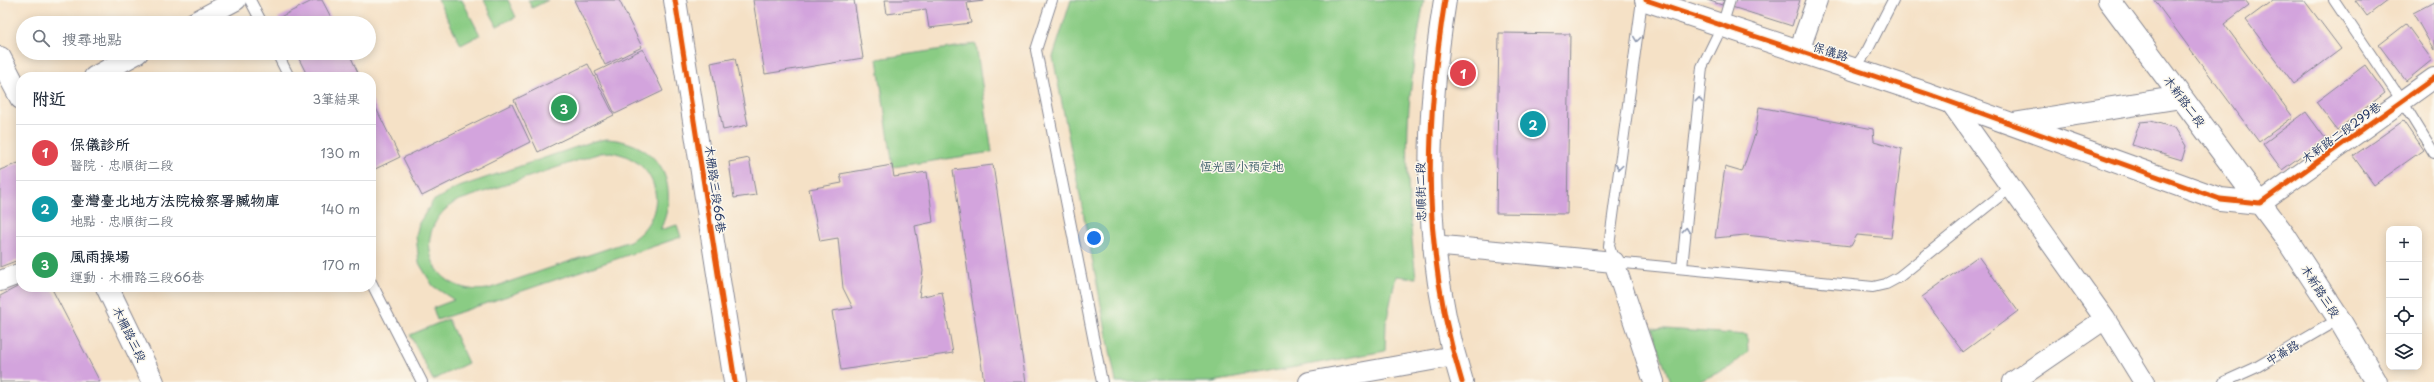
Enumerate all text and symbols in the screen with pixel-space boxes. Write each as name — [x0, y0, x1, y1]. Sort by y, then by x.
search box — [16, 16, 376, 60]
icon: search — [30, 27, 52, 49]
text: 搜尋地點 — [62, 27, 122, 50]
one-way arrow — [1633, 36, 1642, 42]
street label: 保儀路 — [1811, 37, 1851, 65]
pin: 1 — [1450, 58, 1476, 88]
street label: 木新路二段 — [2160, 72, 2210, 130]
text: 附近 — [32, 85, 66, 111]
text: 3筆結果 — [312, 89, 360, 108]
pin: 3 — [551, 93, 577, 123]
one-way arrow — [1694, 97, 1703, 103]
street label: 木新路二段299巷 — [2297, 97, 2385, 167]
pin: 2 — [1520, 109, 1546, 139]
text: 保儀診所 — [70, 132, 130, 155]
text: 1 — [42, 143, 48, 162]
text: 130 m — [321, 143, 360, 162]
street label: 木柵路三段66巷 — [701, 144, 731, 234]
text: 醫院 · 忠順街二段 — [70, 155, 173, 174]
park label: 恆光國小預定地 — [1200, 157, 1284, 175]
street label: 忠順街二段 — [1410, 162, 1430, 222]
one-way arrow — [1615, 164, 1624, 170]
text: 臺灣臺北地方法院檢察署贓物庫 — [70, 188, 280, 211]
text: 2 — [40, 199, 50, 218]
text: 140 m — [321, 199, 360, 218]
text: 地點 · 忠順街二段 — [70, 211, 173, 230]
map controls — [2386, 226, 2422, 370]
button: + — [2386, 226, 2422, 262]
one-way arrow — [1681, 227, 1690, 233]
your location — [1084, 228, 1104, 248]
text: 風雨操場 — [70, 244, 130, 267]
text: 3 — [41, 255, 49, 274]
text: 170 m — [322, 255, 360, 274]
street label: 木新路三段 — [2297, 261, 2345, 321]
button: − — [2386, 262, 2422, 298]
text: 運動 · 木柵路三段66巷 — [70, 267, 204, 286]
button: locate — [2386, 298, 2422, 334]
street label: 木柵路三段 — [109, 303, 151, 365]
button: layers — [2386, 334, 2422, 370]
street label: 中崙路 — [2262, 335, 2302, 369]

